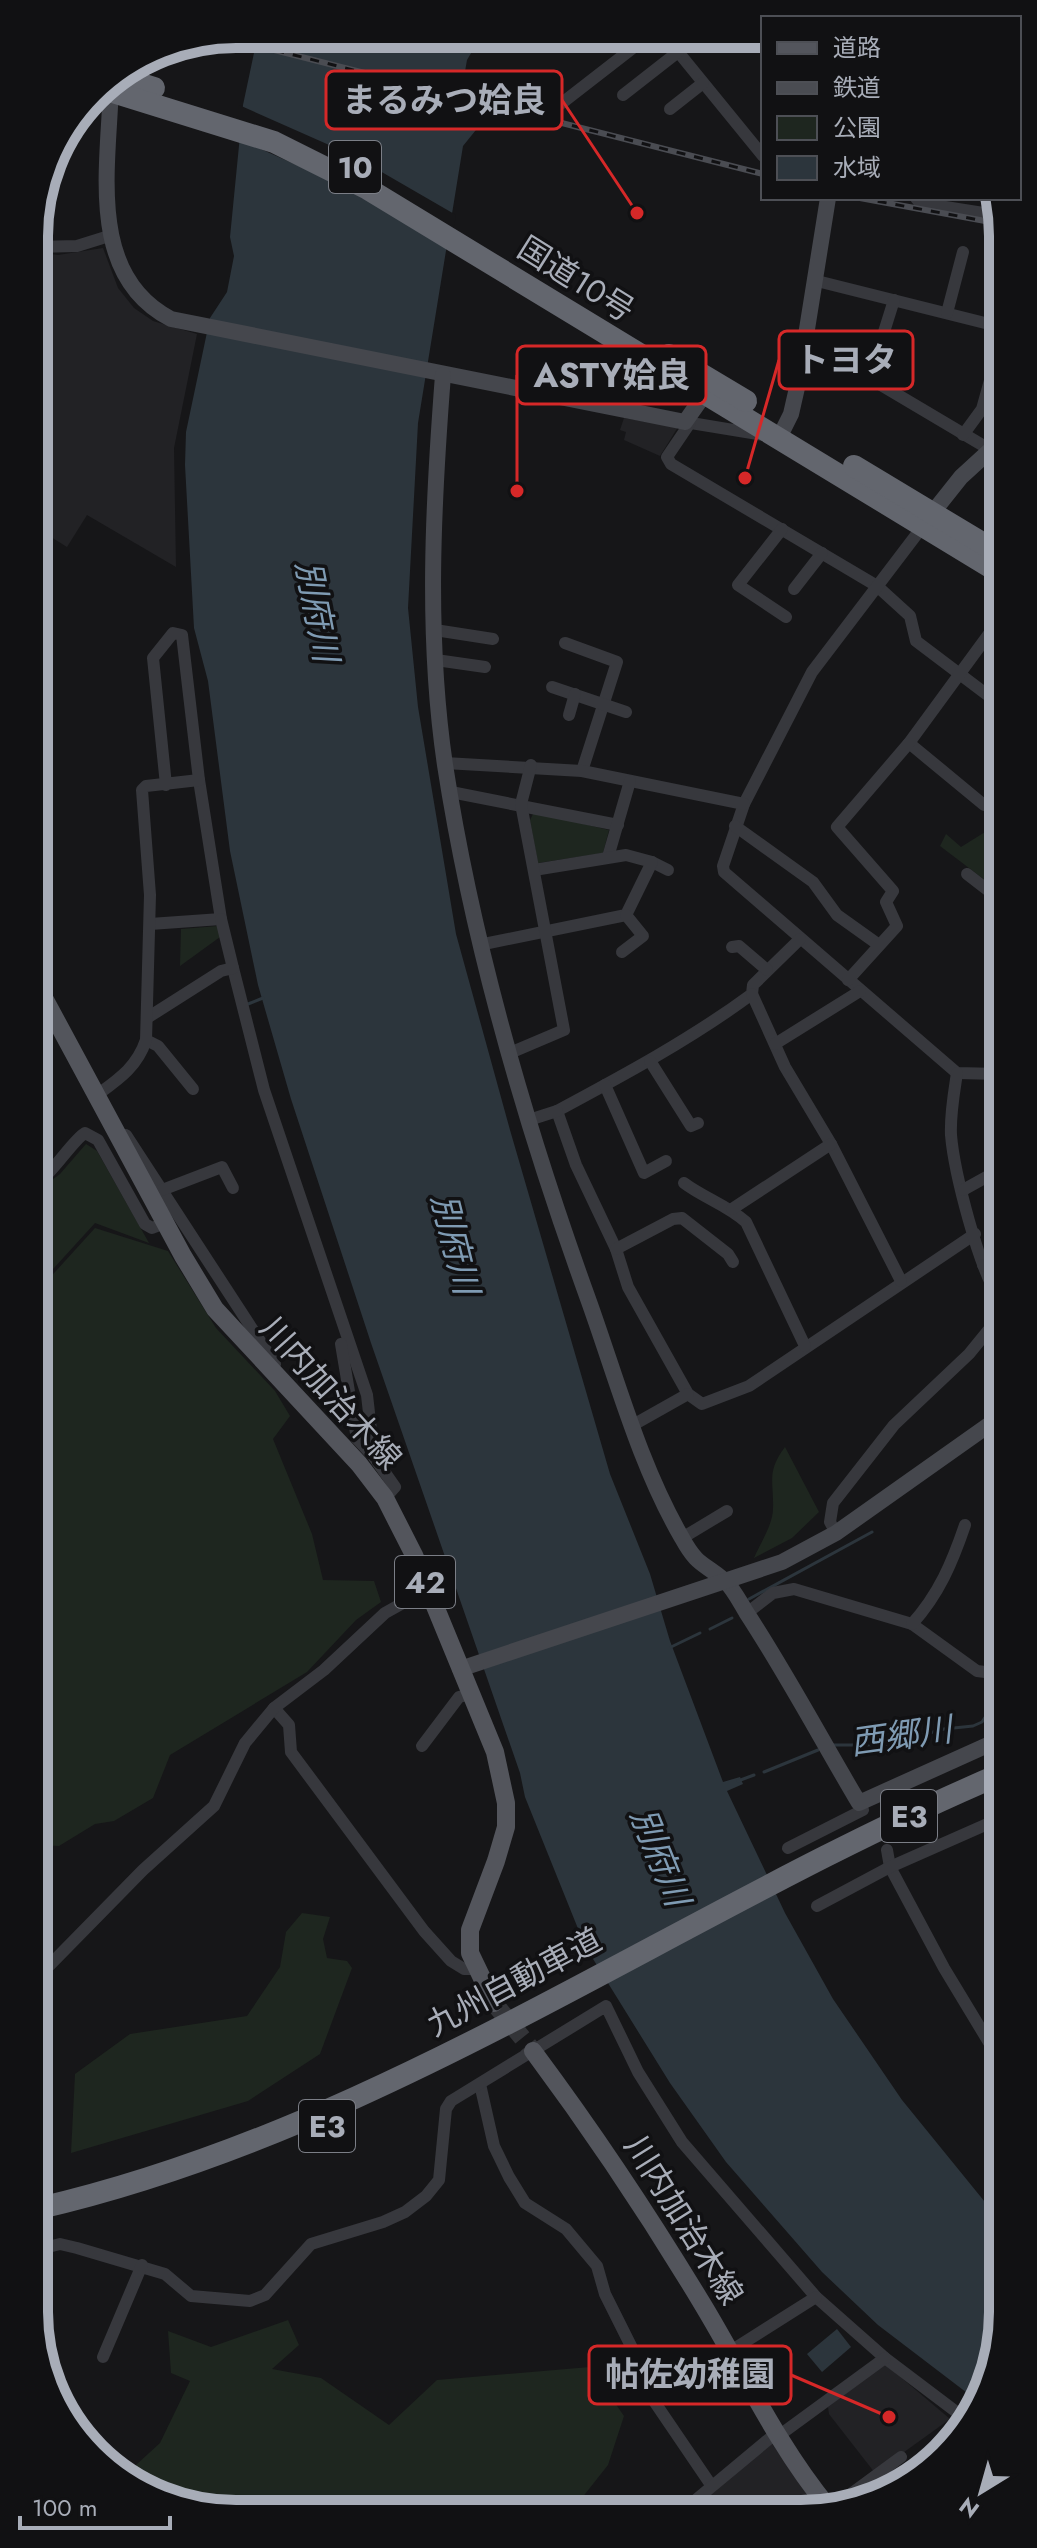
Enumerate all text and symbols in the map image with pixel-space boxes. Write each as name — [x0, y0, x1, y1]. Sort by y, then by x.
legend — [761, 16, 1021, 200]
text: 道路 — [833, 30, 881, 65]
text: 鉄道 — [833, 70, 881, 105]
callout: まるみつ姶良 — [326, 71, 562, 129]
text: まるみつ姶良 — [342, 76, 546, 125]
text: 公園 — [833, 110, 881, 145]
road number: 10 — [329, 141, 381, 193]
text: 水域 — [833, 150, 881, 185]
street label: 国道10号 — [509, 225, 643, 333]
callout: トヨタ — [779, 331, 913, 389]
text: トヨタ — [795, 336, 897, 385]
callout: ASTY姶良 — [517, 346, 706, 404]
text: ASTY姶良 — [533, 351, 690, 400]
water label: 別府川 — [283, 556, 351, 669]
water label: 別府川 — [419, 1189, 492, 1302]
street label: 川内加治木線 — [250, 1306, 412, 1480]
road number: 42 — [395, 1556, 455, 1608]
water label: 西郷川 — [847, 1704, 958, 1767]
road number: E3 — [881, 1790, 937, 1842]
water label: 別府川 — [618, 1801, 703, 1916]
street label: 九州自動車道 — [418, 1917, 610, 2047]
road number: E3 — [299, 2100, 355, 2152]
street label: 川内加治木線 — [614, 2126, 754, 2314]
callout: 帖佐幼稚園 — [589, 2346, 791, 2404]
text: 帖佐幼稚園 — [605, 2350, 775, 2399]
north arrow — [941, 2452, 1021, 2532]
scale bar — [20, 2480, 170, 2530]
text: 100 m — [32, 2490, 98, 2525]
text: N — [952, 2490, 986, 2526]

